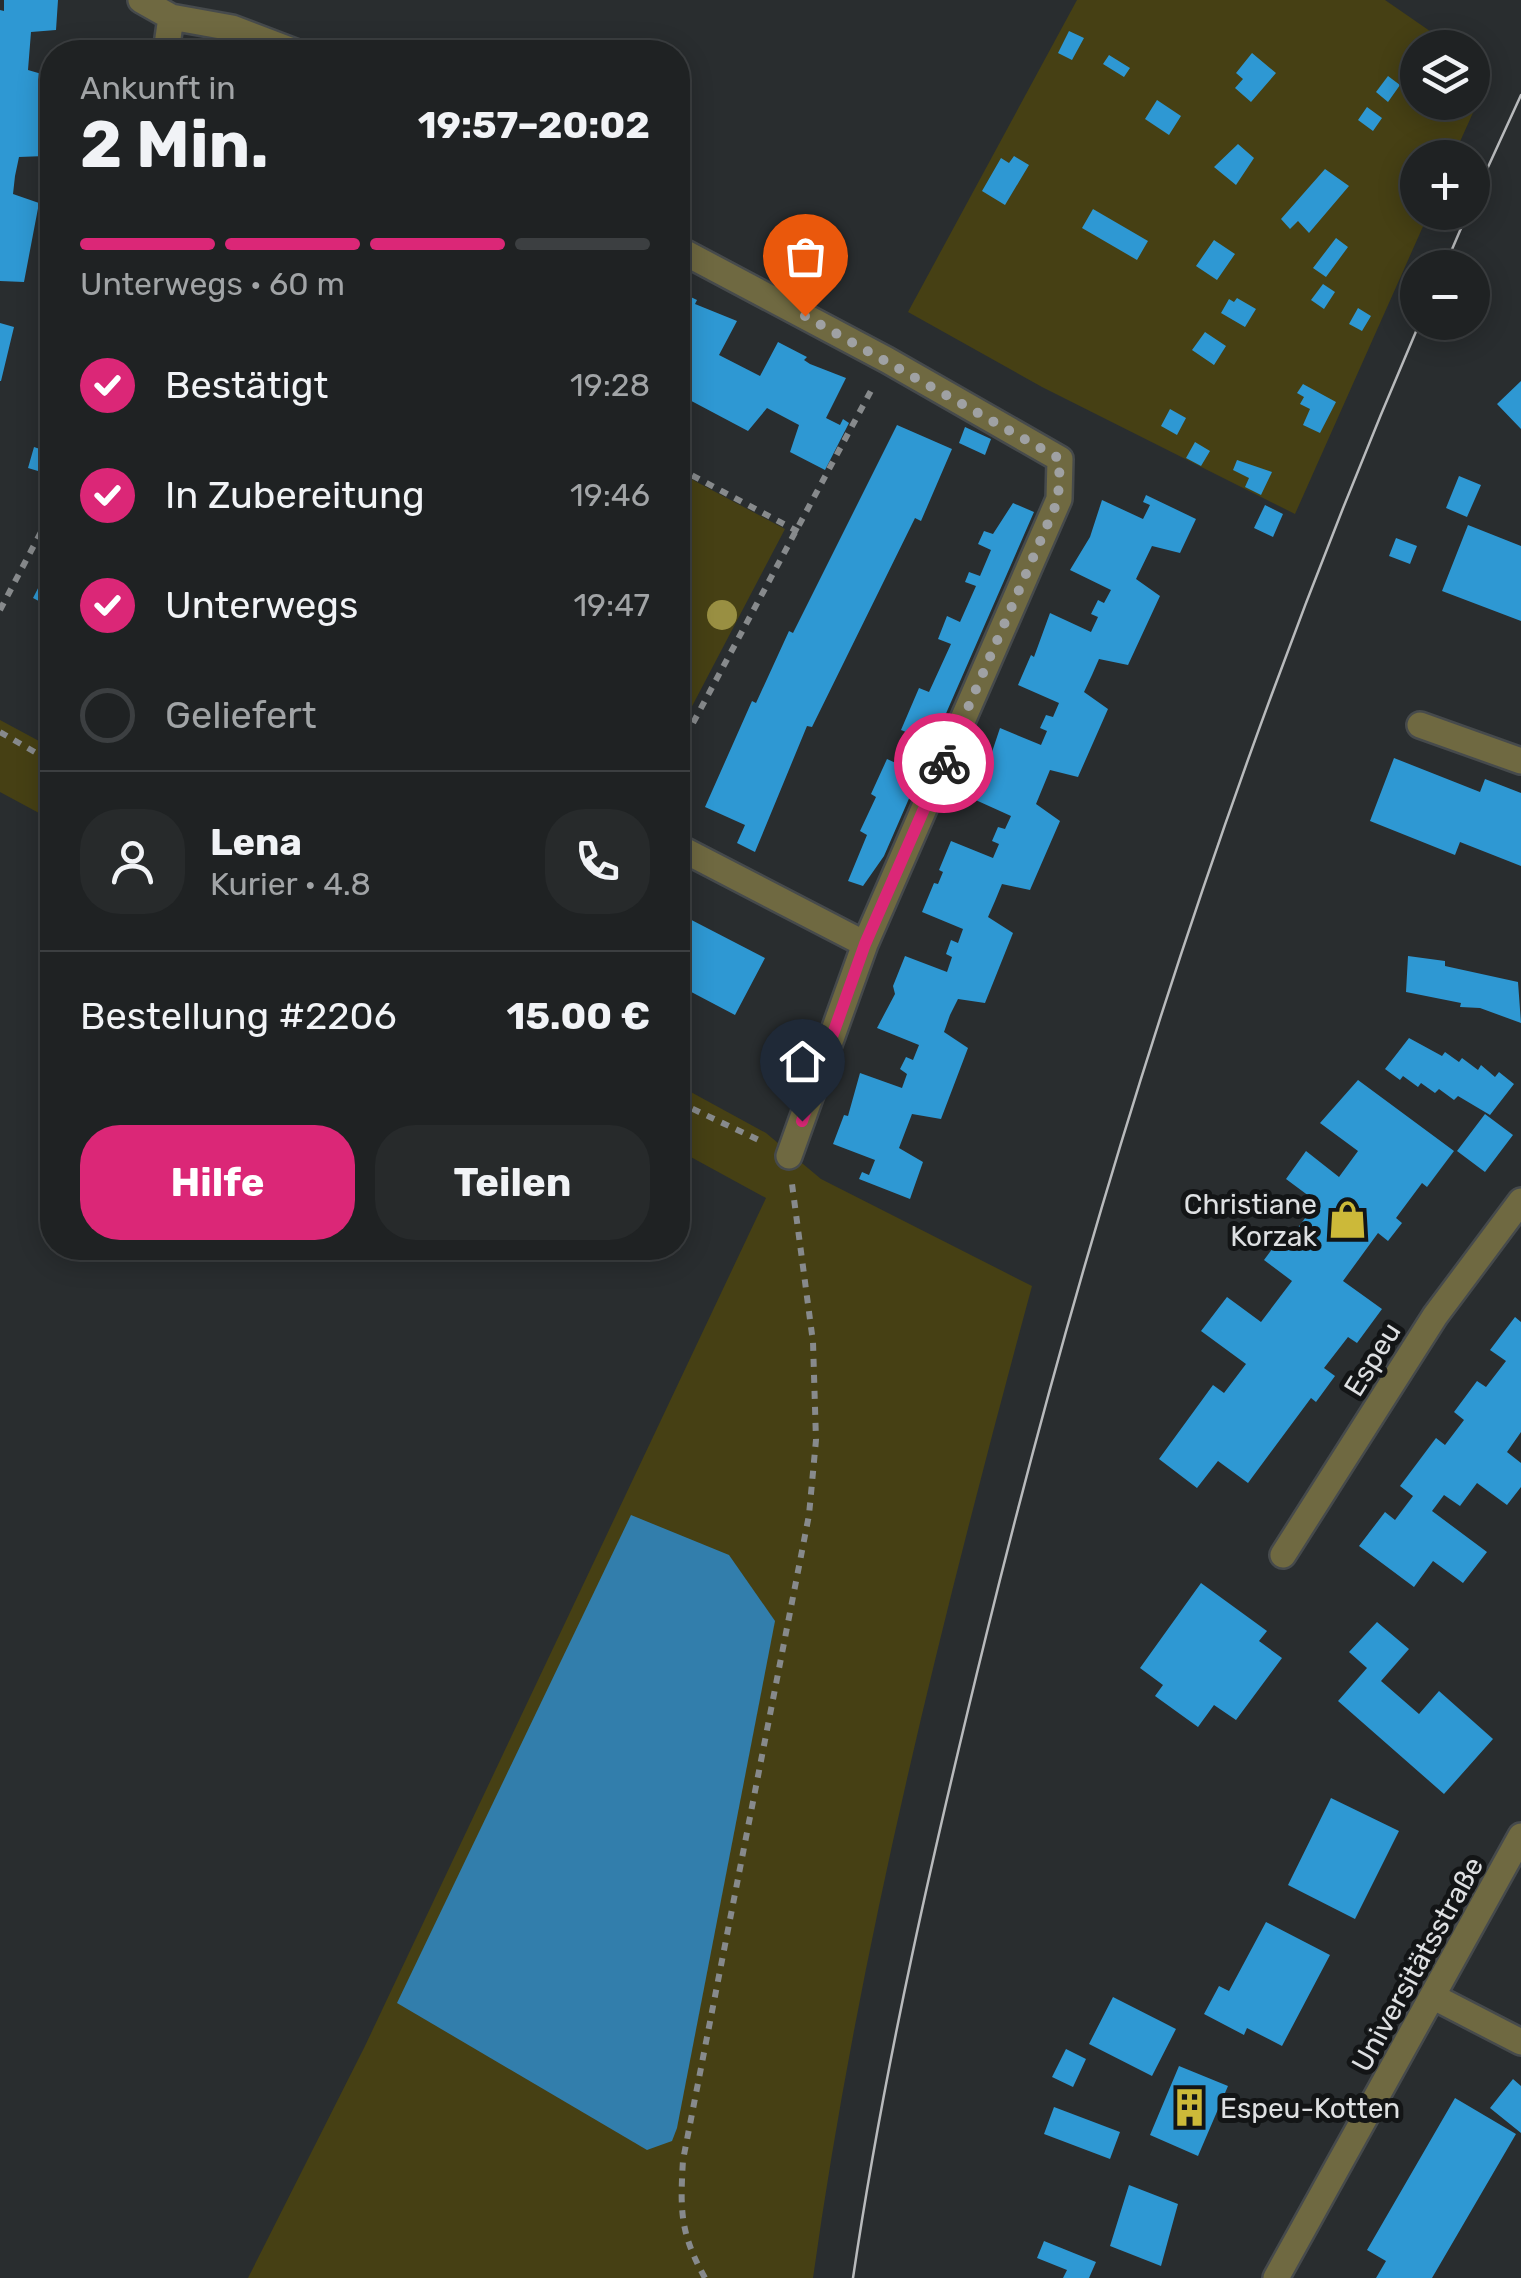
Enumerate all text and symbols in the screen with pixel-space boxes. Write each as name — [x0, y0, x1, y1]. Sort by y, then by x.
map controls — [1400, 30, 1490, 340]
button: layers — [1400, 30, 1490, 120]
text: Ankunft in — [80, 69, 236, 107]
text: 19:57–20:02 — [418, 102, 650, 148]
text: 2 Min. — [80, 106, 269, 183]
button: + — [1400, 140, 1490, 230]
pin — [763, 214, 848, 317]
icon: bag — [778, 229, 833, 284]
button: − — [1400, 250, 1490, 340]
text: Unterwegs · 60 m — [80, 265, 345, 303]
icon: check — [80, 358, 135, 413]
text: Bestätigt — [165, 362, 328, 408]
text: 19:28 — [570, 366, 650, 404]
icon: check — [80, 468, 135, 523]
text: In Zubereitung — [165, 472, 425, 518]
text: 19:46 — [570, 476, 650, 514]
icon: check — [80, 578, 135, 633]
text: Unterwegs — [165, 582, 358, 628]
text: 19:47 — [573, 586, 650, 624]
text: Geliefert — [165, 692, 317, 738]
courier — [894, 713, 994, 813]
icon: bike — [917, 736, 972, 791]
button: person — [80, 809, 185, 914]
button: phone — [545, 809, 650, 914]
text: Lena — [210, 819, 302, 865]
text: Kurier · 4.8 — [210, 865, 371, 903]
text: Bestellung #2206 — [80, 993, 397, 1039]
text: 15.00 € — [507, 993, 650, 1039]
pin — [760, 1019, 845, 1122]
icon: home — [775, 1034, 830, 1089]
button: Hilfe — [80, 1125, 355, 1240]
button: Teilen — [375, 1125, 650, 1240]
place label: Christiane Korzak — [1184, 1188, 1318, 1253]
shop icon: Christiane Korzak — [1326, 1199, 1368, 1241]
street label: Espeu — [1337, 1316, 1408, 1402]
street label: Universitätsstraße — [1345, 1851, 1490, 2077]
building icon: Espeu-Kotten — [1169, 2087, 1211, 2129]
place label: Espeu-Kotten — [1220, 2092, 1400, 2125]

